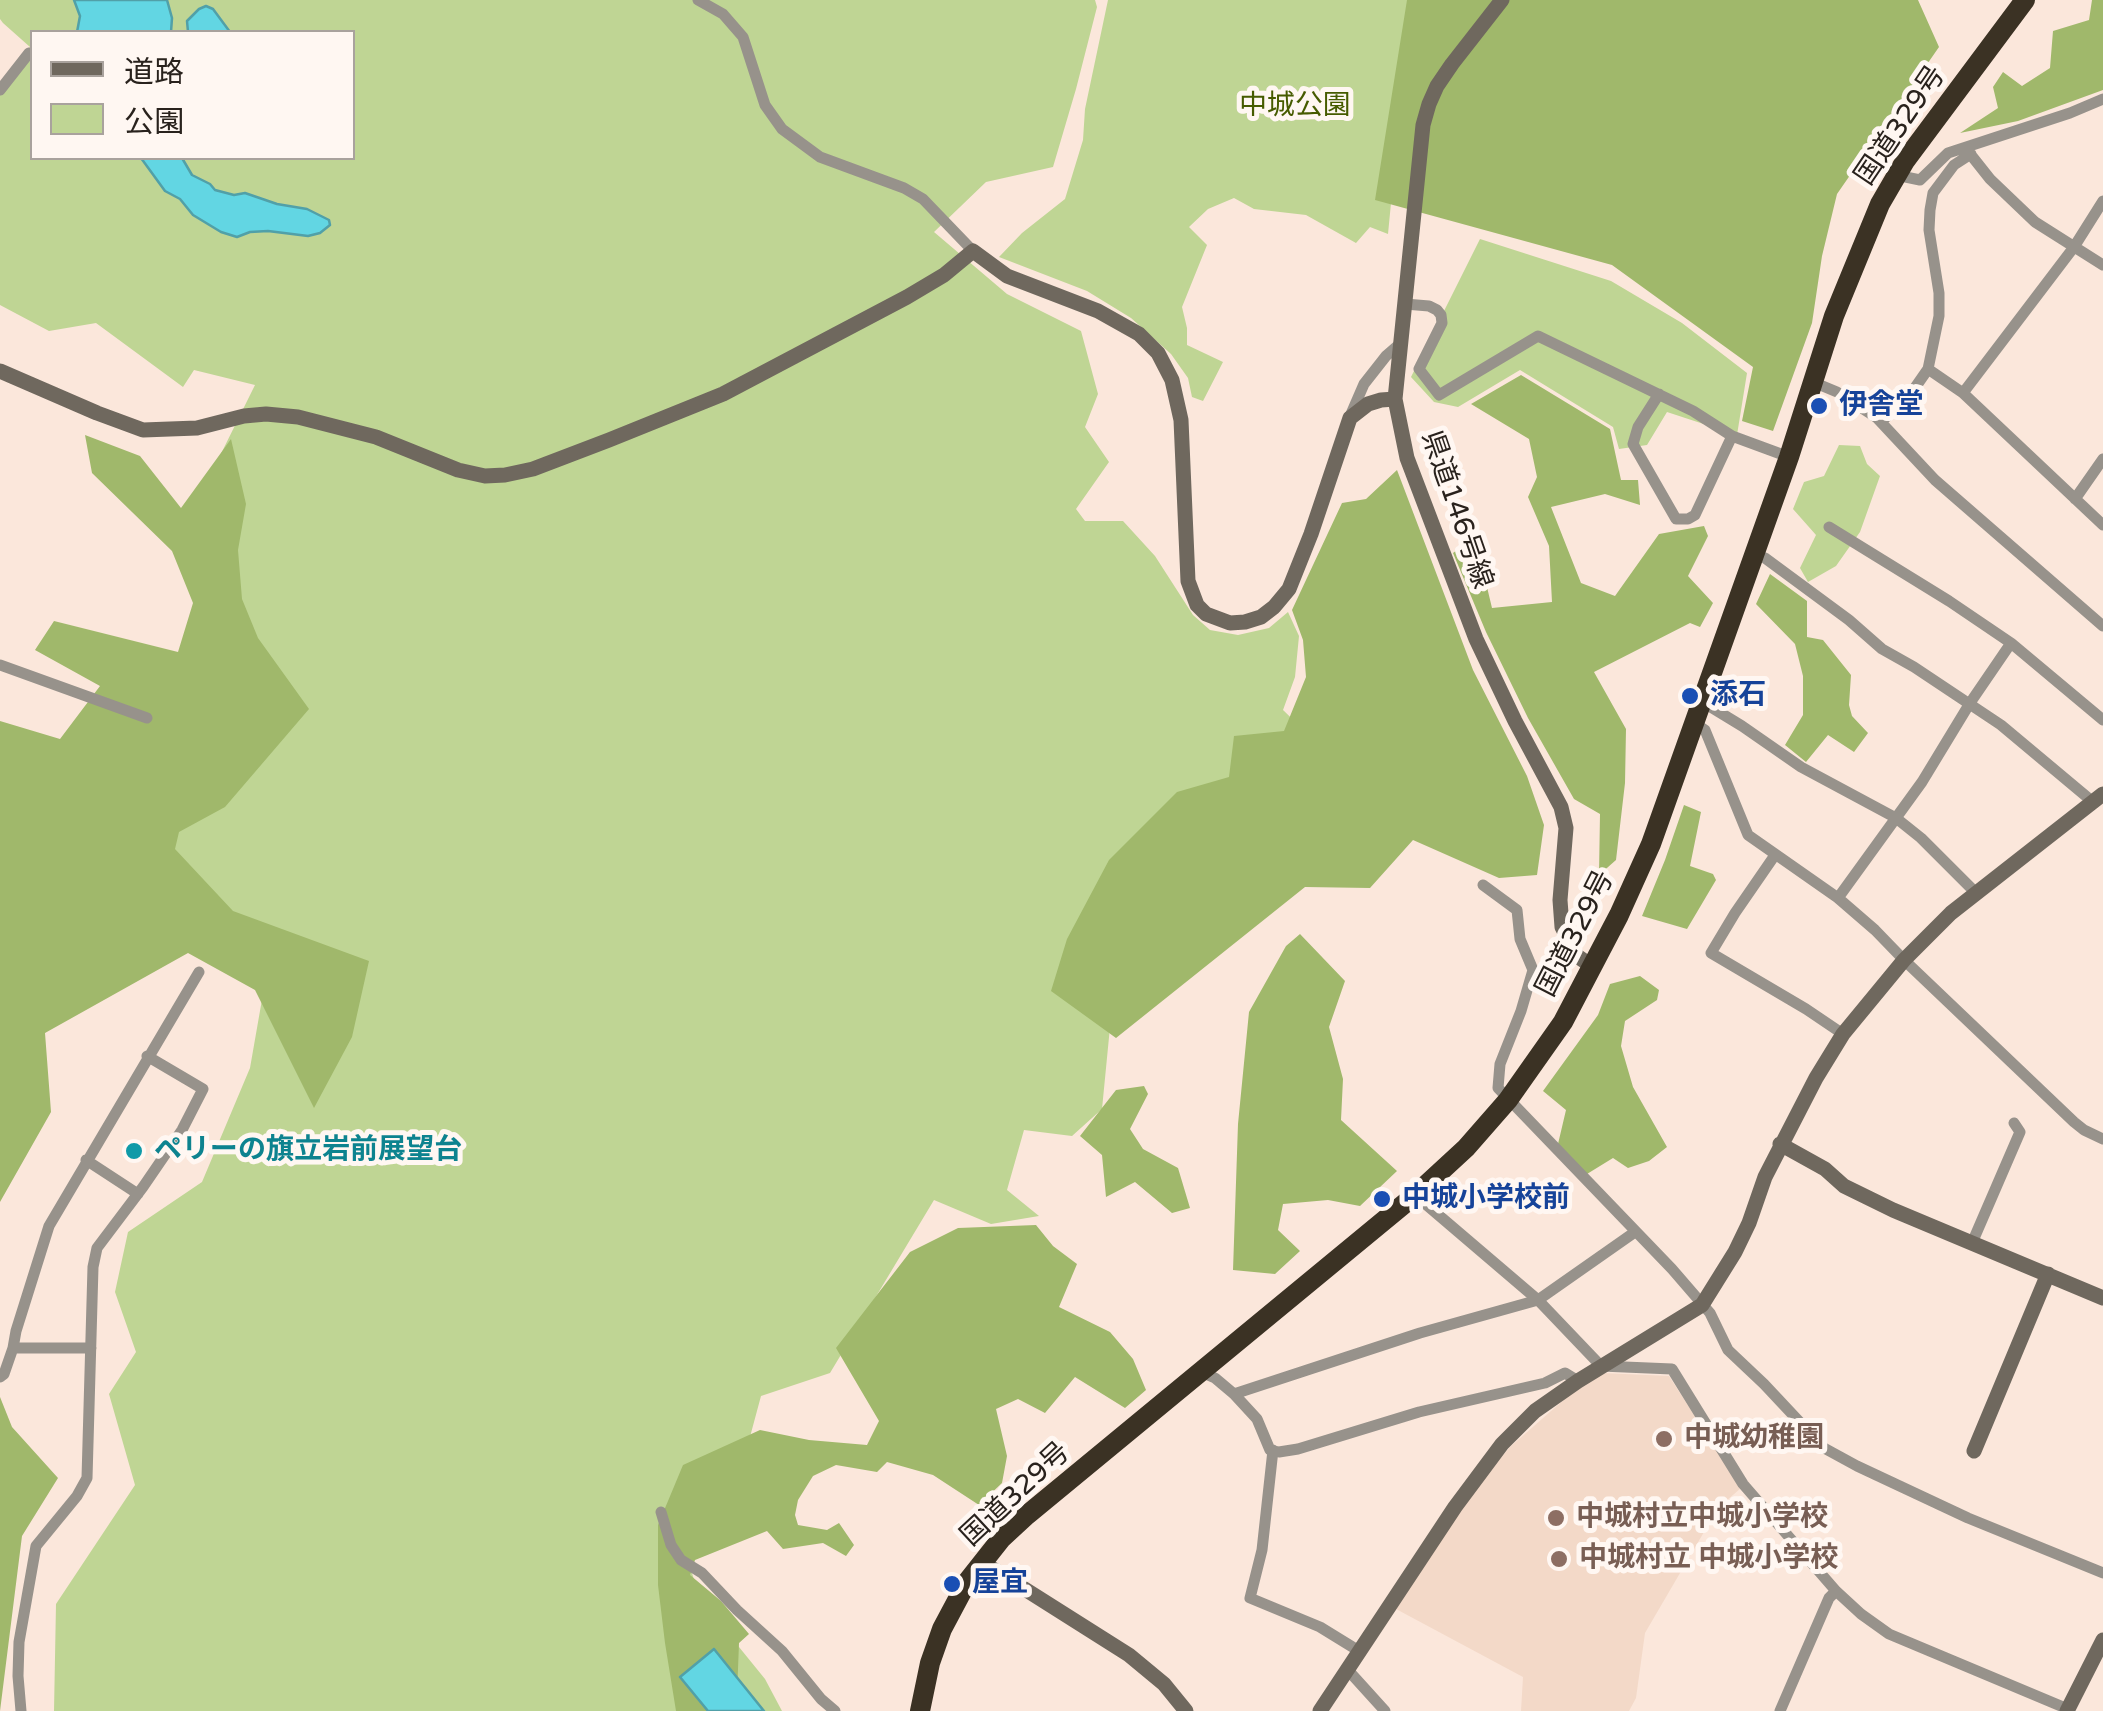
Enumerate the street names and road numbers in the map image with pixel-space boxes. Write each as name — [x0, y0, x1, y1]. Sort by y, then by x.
street label: 国道329号 — [1849, 60, 1953, 192]
street label: 県道146号線 — [1413, 427, 1499, 593]
street label: 国道329号 — [1530, 865, 1622, 1003]
street label: 国道329号 — [955, 1436, 1077, 1554]

